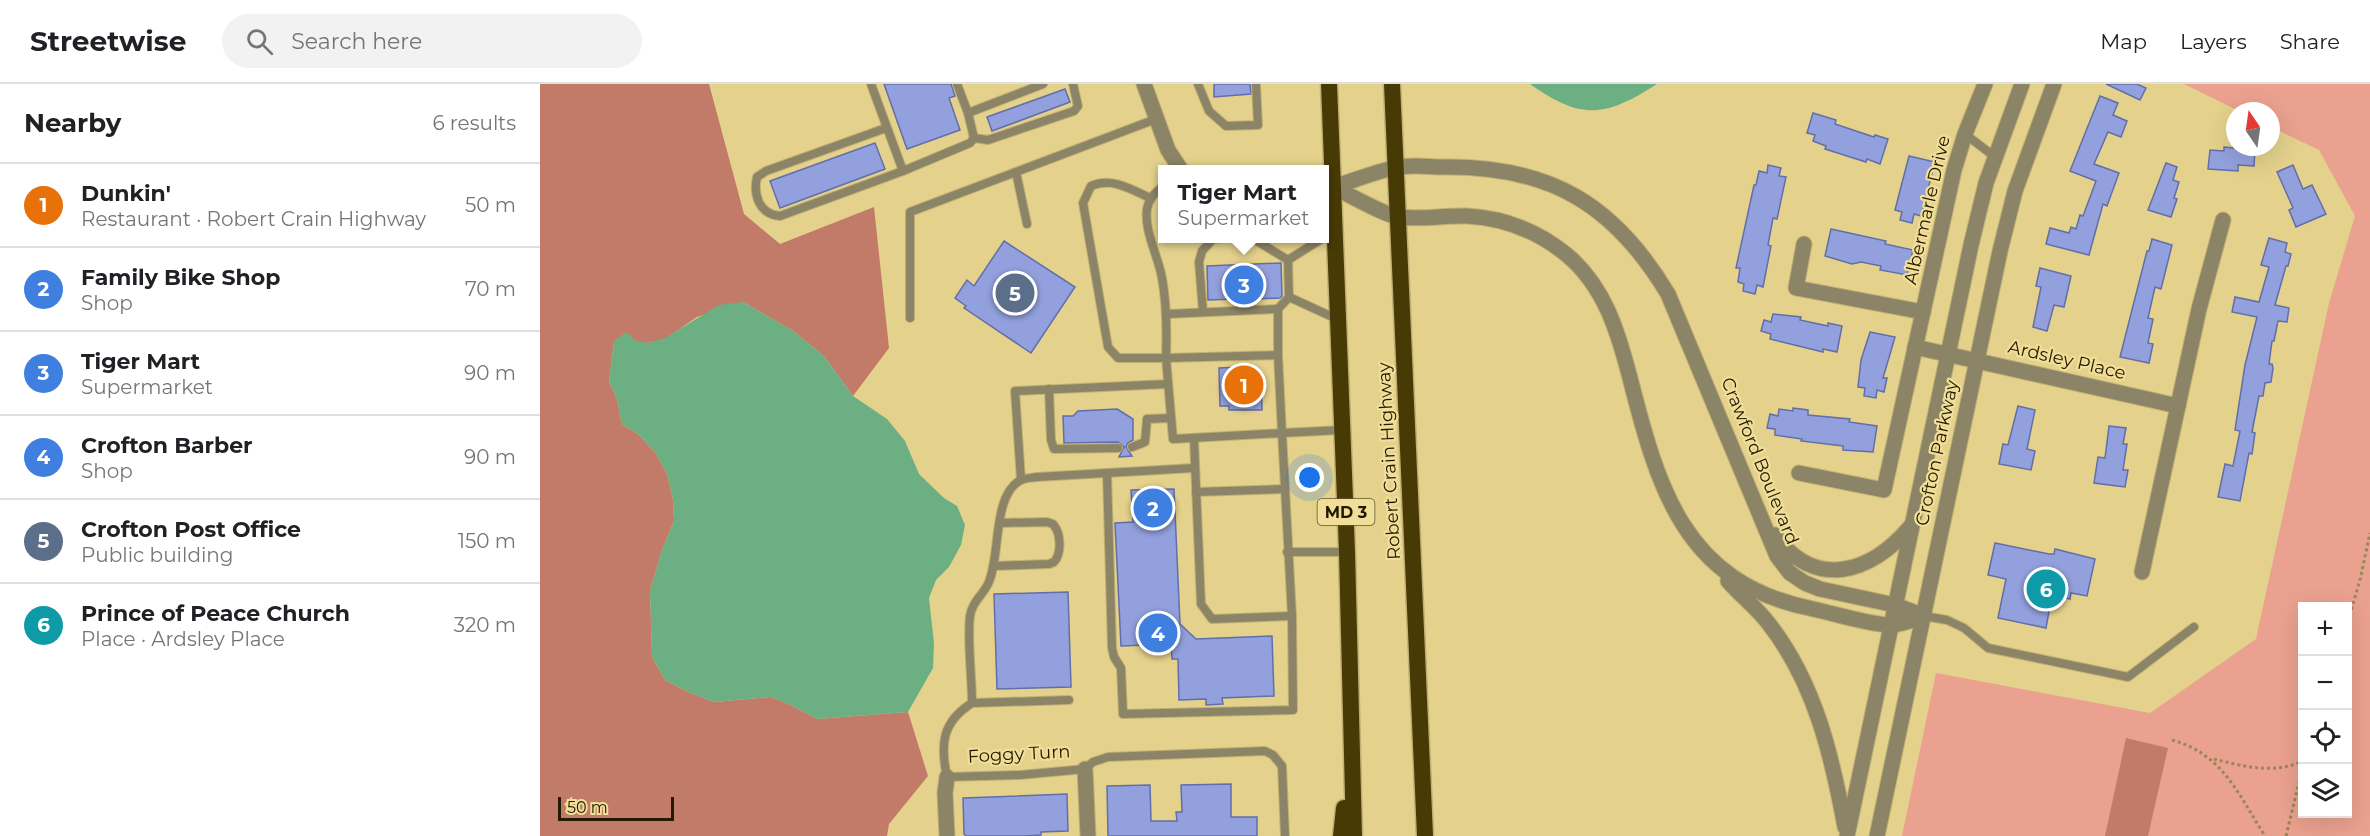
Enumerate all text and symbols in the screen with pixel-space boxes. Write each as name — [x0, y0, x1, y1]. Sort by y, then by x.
search box — [222, 14, 642, 68]
text: Streetwise — [30, 24, 186, 58]
icon: search — [243, 25, 276, 58]
text: Search here — [291, 28, 422, 55]
text: Map — [2100, 29, 2147, 54]
text: Layers — [2180, 29, 2247, 54]
text: Share — [2280, 29, 2340, 54]
north arrow — [2226, 102, 2280, 156]
text: Nearby — [24, 107, 121, 139]
text: 6 results — [432, 111, 516, 135]
street label: Albermarle Drive — [1899, 133, 1955, 287]
popup — [1158, 165, 1329, 243]
text: Tiger Mart — [1178, 179, 1297, 206]
text: Dunkin' — [81, 180, 171, 207]
text: 1 — [40, 193, 47, 217]
text: 50 m — [465, 193, 516, 217]
text: Supermarket — [1178, 206, 1309, 230]
text: Restaurant · Robert Crain Highway — [81, 207, 426, 231]
pin: 3 — [1224, 262, 1264, 308]
text: Family Bike Shop — [81, 264, 280, 291]
pin: 5 — [996, 270, 1034, 316]
text: 2 — [38, 277, 49, 301]
text: 70 m — [465, 277, 516, 301]
text: Shop — [81, 291, 133, 315]
street label: Ardsley Place — [2006, 336, 2128, 384]
text: Tiger Mart — [81, 348, 200, 375]
text: 3 — [38, 361, 49, 385]
text: 90 m — [464, 361, 516, 385]
street label: Robert Crain Highway — [1373, 361, 1405, 560]
pin: 1 — [1224, 362, 1264, 408]
street label: Crawford Boulevard — [1716, 374, 1804, 548]
text: Supermarket — [81, 375, 213, 399]
street label: Crofton Parkway — [1911, 378, 1963, 528]
text: Crofton Barber — [81, 432, 253, 459]
text: 4 — [37, 445, 50, 469]
text: 90 m — [464, 445, 516, 469]
text: Shop — [81, 459, 133, 483]
your location — [1295, 463, 1324, 492]
pin: 2 — [1134, 486, 1172, 530]
road number: MD 3 — [1318, 499, 1374, 525]
text: Crofton Post Office — [81, 516, 301, 543]
text: 5 — [38, 529, 49, 553]
text: 150 m — [458, 529, 516, 553]
text: Public building — [81, 543, 234, 567]
pin: 6 — [2026, 566, 2066, 612]
text: Prince of Peace Church — [81, 600, 350, 627]
map controls — [2298, 602, 2352, 818]
button: + — [2298, 602, 2352, 656]
pin: 4 — [1138, 610, 1178, 656]
text: 6 — [37, 613, 50, 637]
text: 320 m — [454, 613, 516, 637]
text: Place · Ardsley Place — [81, 627, 285, 651]
button: − — [2298, 656, 2352, 710]
button: locate — [2298, 710, 2352, 764]
street label: Foggy Turn — [967, 740, 1071, 768]
button: layers — [2298, 764, 2352, 818]
scale bar — [558, 794, 674, 822]
text: 50 m — [567, 798, 608, 817]

